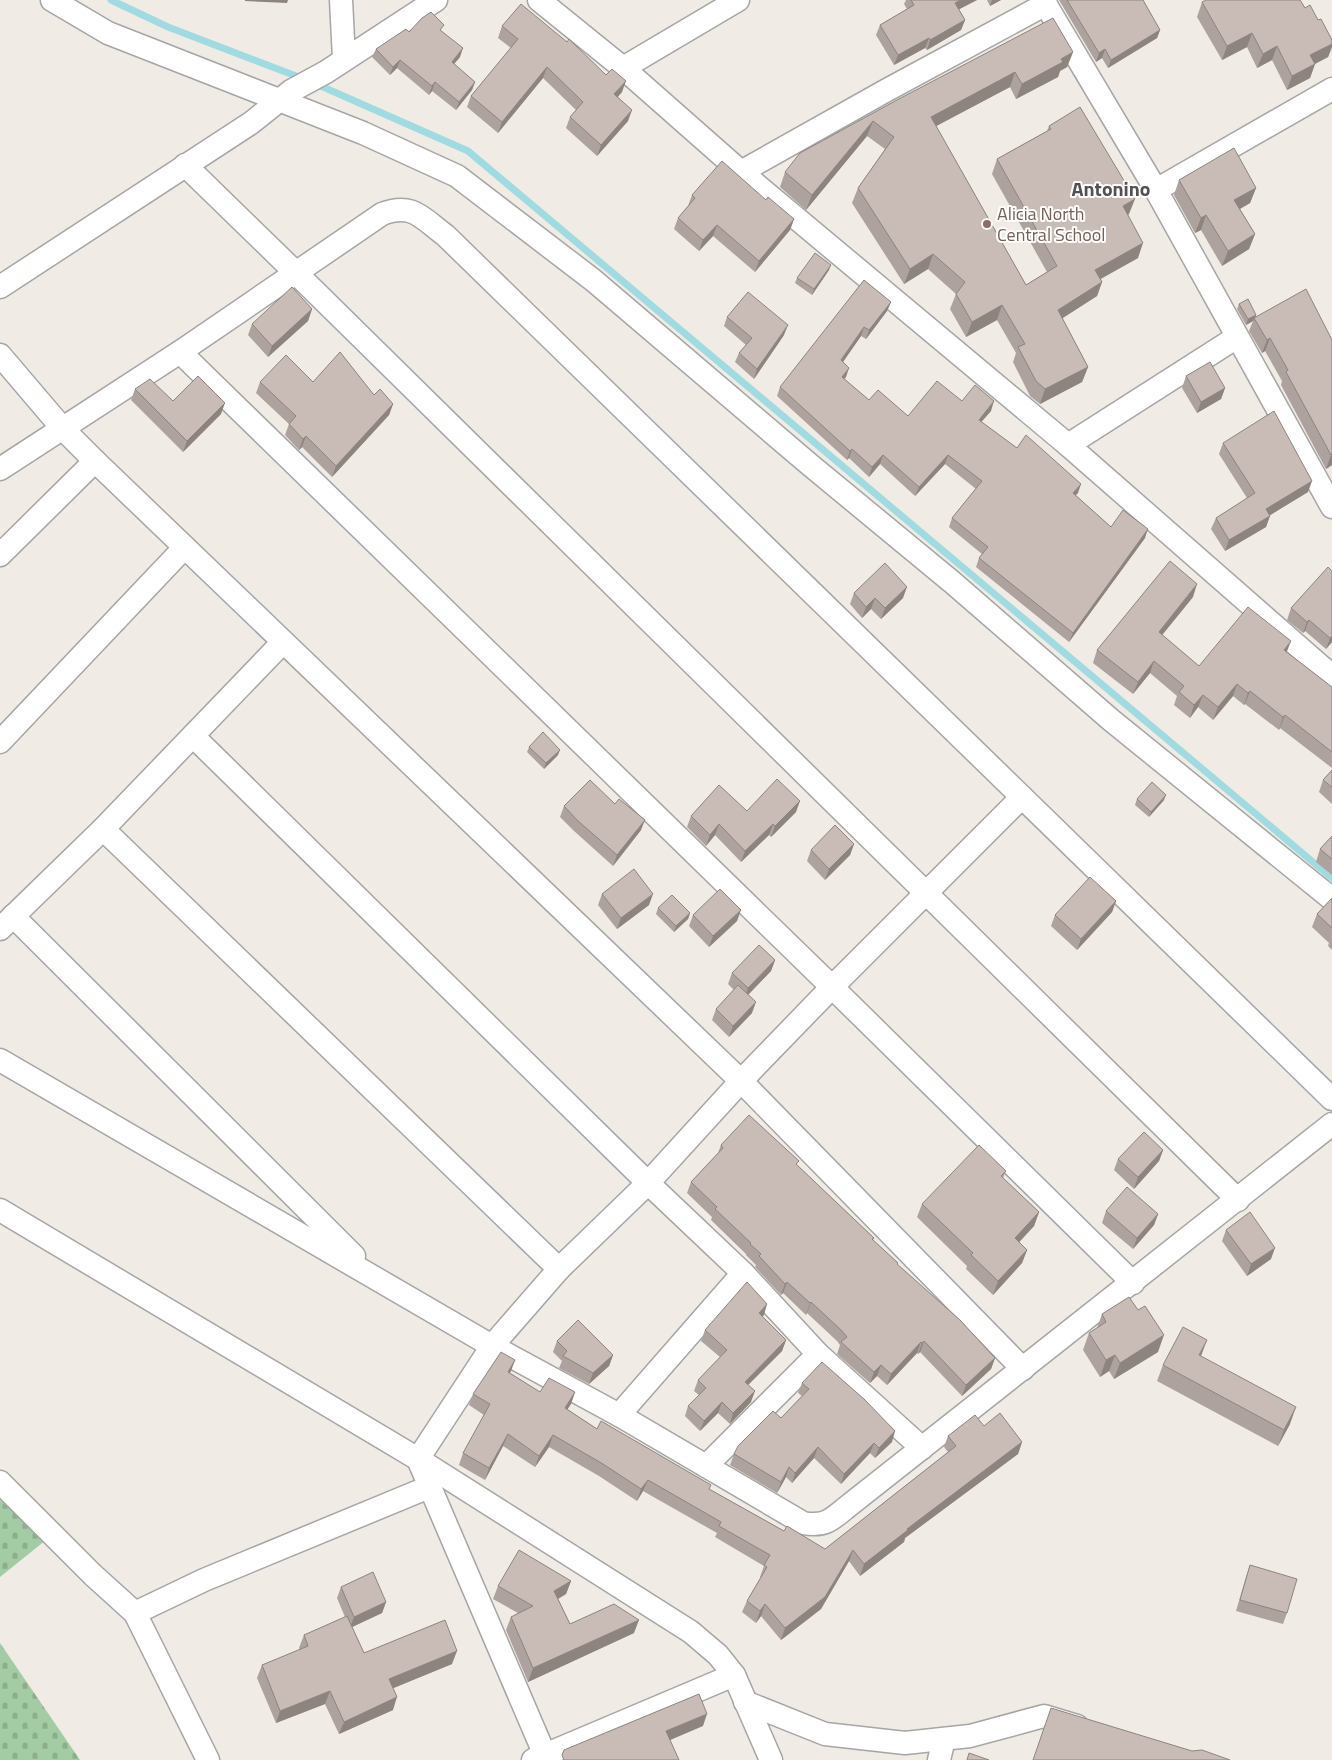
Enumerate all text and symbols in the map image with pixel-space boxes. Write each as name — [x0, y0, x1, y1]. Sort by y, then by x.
district label: Antonino — [1072, 173, 1150, 204]
place label: Alicia North Central School — [997, 200, 1105, 248]
marker: Alicia North Central School — [981, 218, 993, 230]

